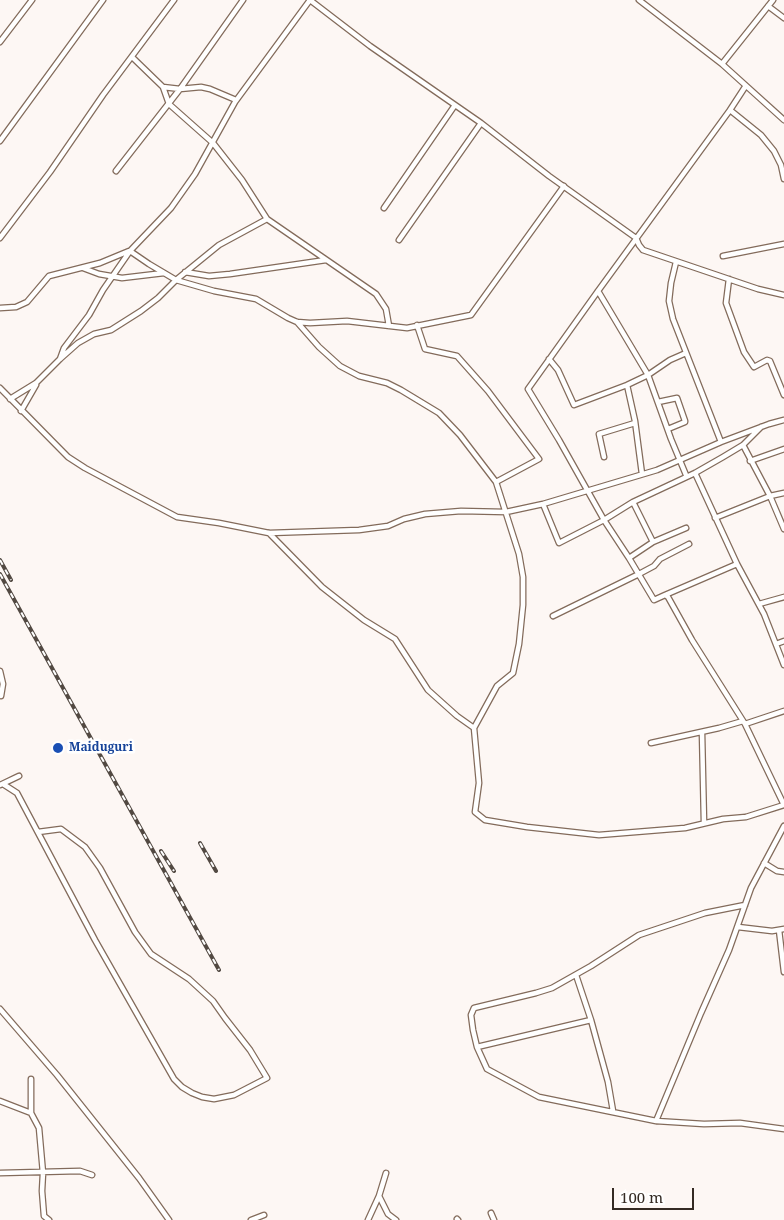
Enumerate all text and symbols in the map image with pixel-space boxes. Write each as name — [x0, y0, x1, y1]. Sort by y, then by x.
marker: Maiduguri — [51, 741, 65, 755]
place label: Maiduguri — [69, 741, 133, 755]
scale bar — [614, 1178, 696, 1210]
text: 100 m — [620, 1187, 663, 1207]

